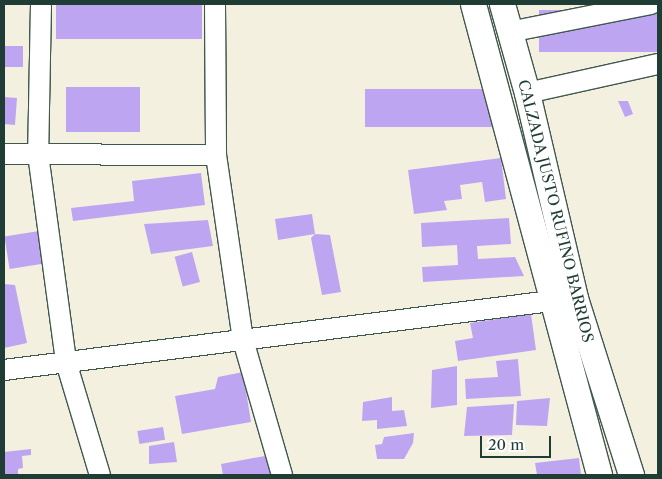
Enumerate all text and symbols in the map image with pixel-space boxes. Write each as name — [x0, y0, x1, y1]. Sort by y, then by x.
street label: CALZADA JUSTO RUFINO BARRIOS — [515, 77, 597, 345]
scale bar — [482, 426, 553, 458]
text: 20 m — [488, 435, 524, 454]

